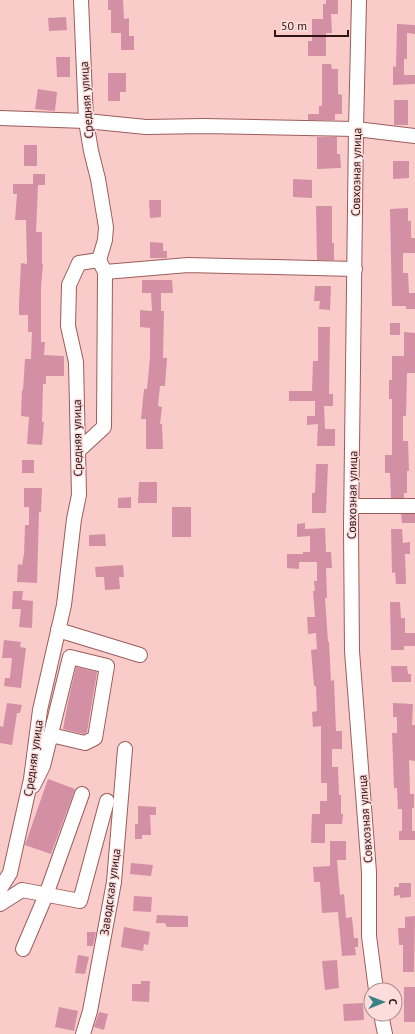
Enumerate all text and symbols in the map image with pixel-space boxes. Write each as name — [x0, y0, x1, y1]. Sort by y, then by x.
scale bar — [275, 12, 348, 38]
text: 50 m — [281, 18, 307, 33]
street label: Средняя улица — [76, 61, 96, 139]
street label: Совхозная улица — [348, 128, 364, 216]
street label: Средняя улица — [69, 399, 85, 477]
street label: Совхозная улица — [344, 451, 360, 539]
street label: Средняя улица — [20, 719, 46, 797]
street label: Совхозная улица — [354, 774, 376, 864]
street label: Заводская улица — [96, 847, 124, 937]
north arrow — [363, 982, 403, 1022]
text: С — [386, 999, 400, 1005]

